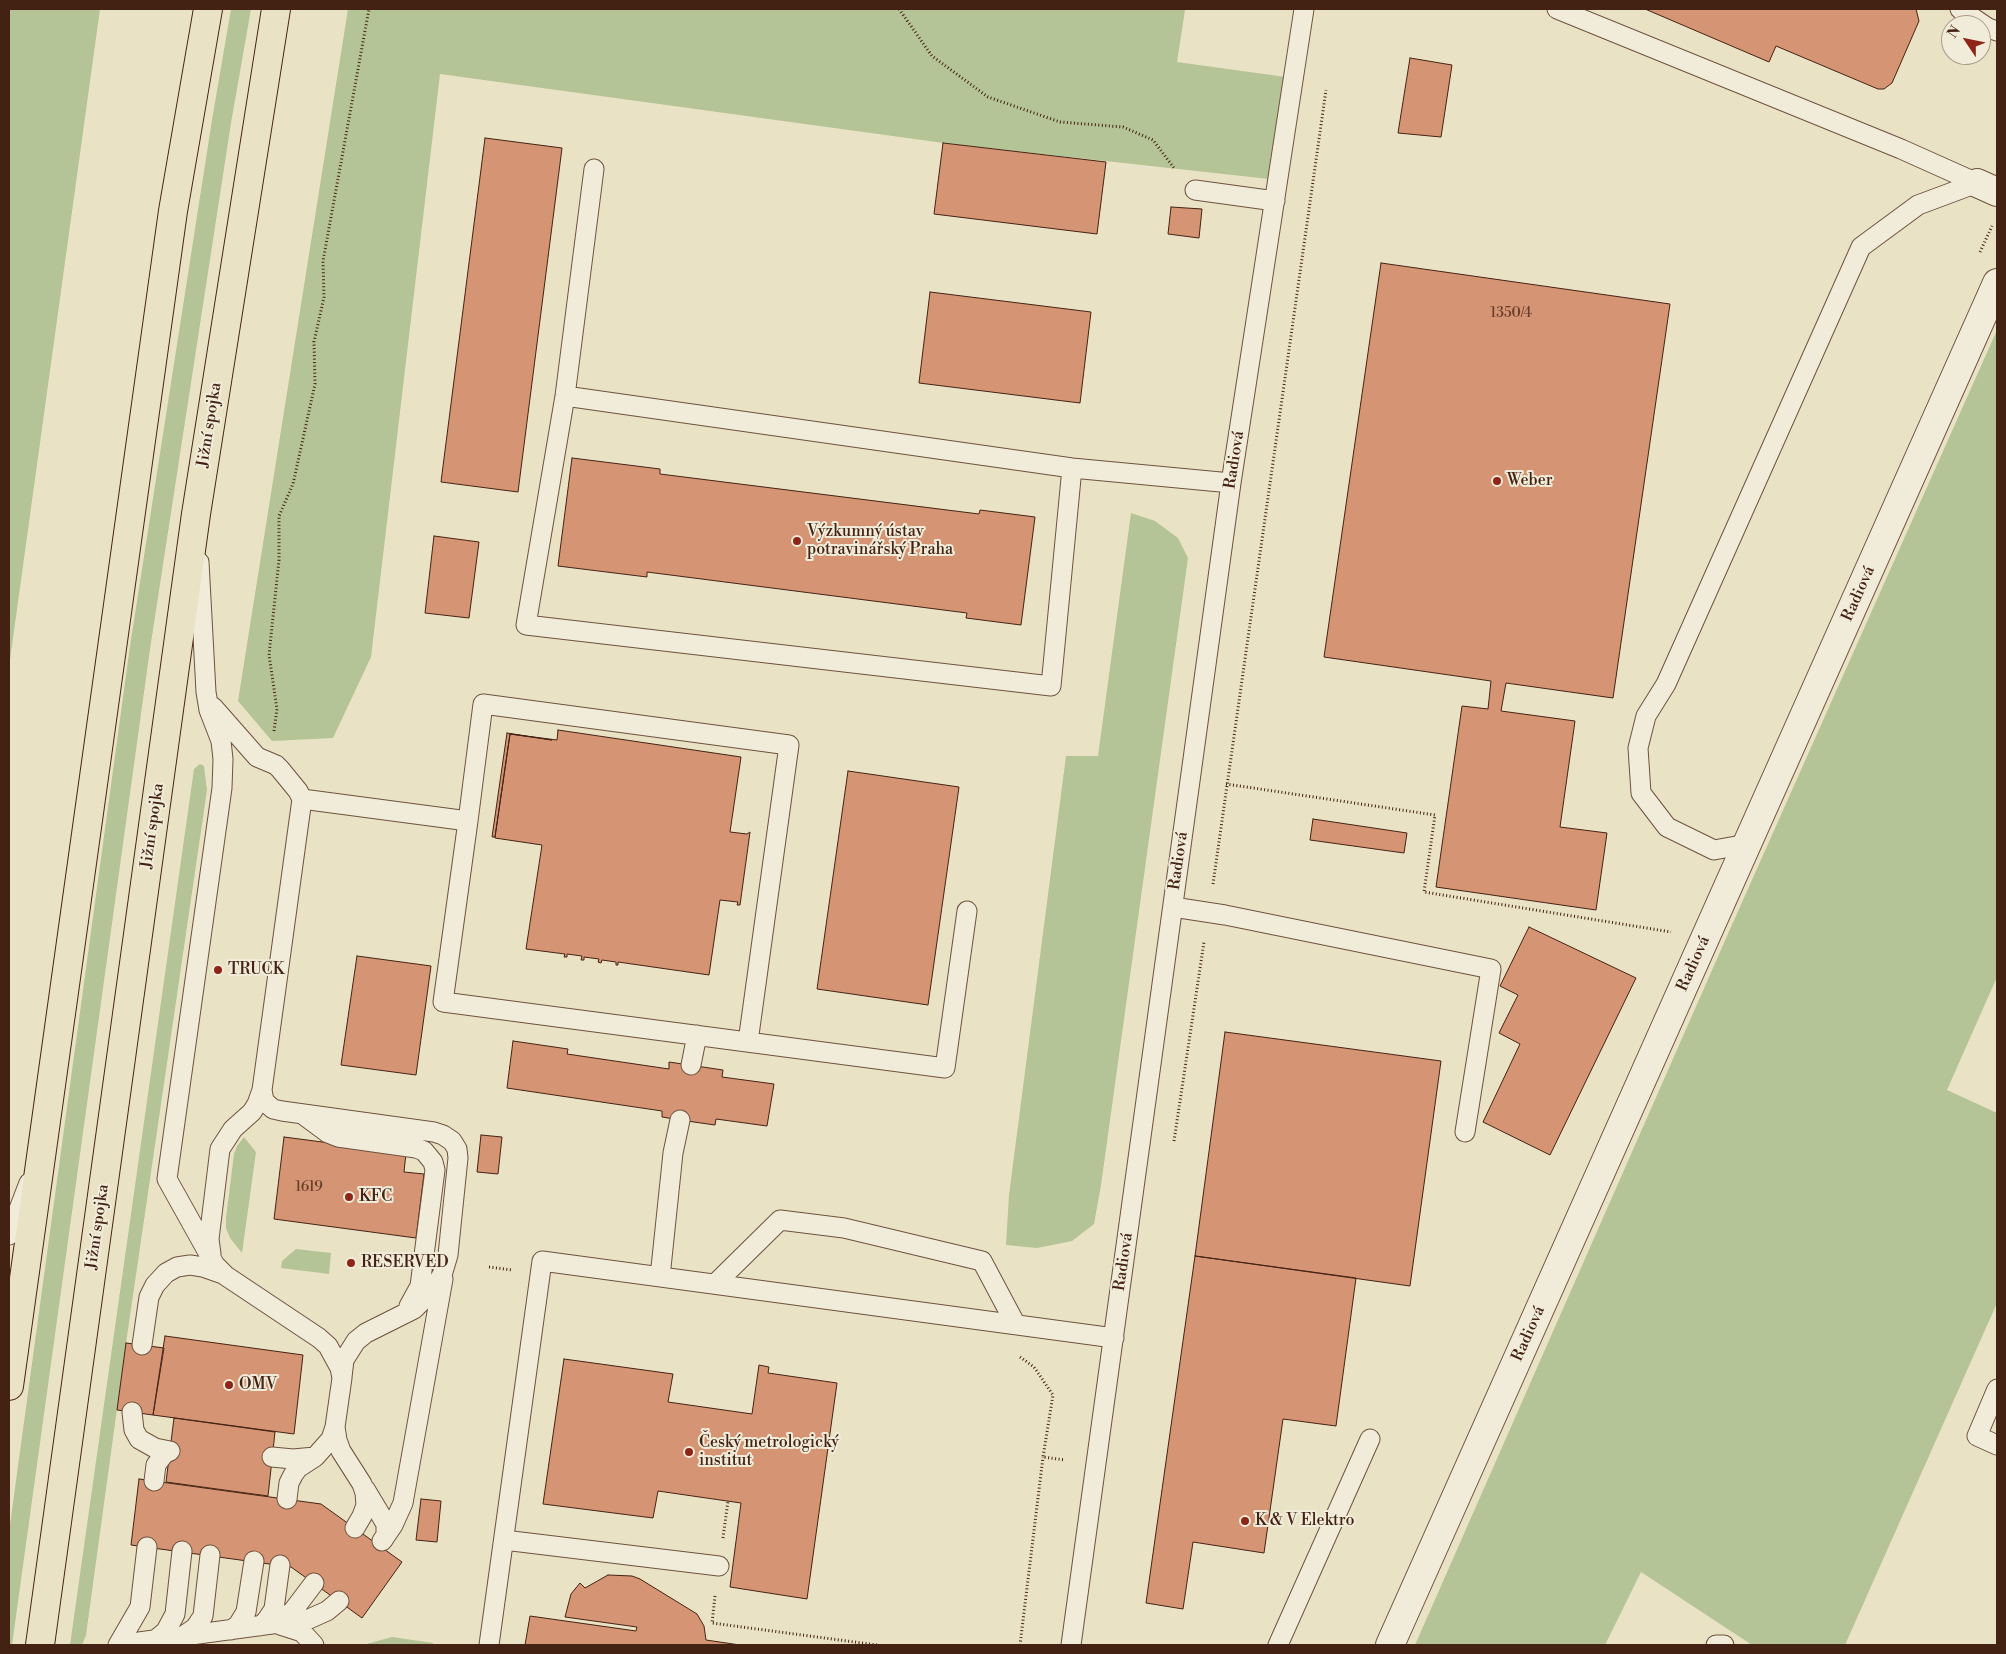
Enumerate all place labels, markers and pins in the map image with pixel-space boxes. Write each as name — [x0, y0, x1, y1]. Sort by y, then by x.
place label: Weber — [1507, 471, 1553, 491]
marker: Weber — [1491, 475, 1503, 487]
place label: Výzkumný ústav potravinářský Praha — [807, 522, 953, 560]
marker: Výzkumný ústav potravinářský Praha — [791, 535, 803, 547]
place label: TRUCK — [228, 960, 284, 980]
marker: TRUCK — [212, 964, 224, 976]
place label: KFC — [359, 1187, 392, 1207]
marker: KFC — [343, 1191, 355, 1203]
place label: RESERVED — [361, 1253, 449, 1273]
marker: RESERVED — [345, 1257, 357, 1269]
place label: OMV — [239, 1375, 277, 1395]
marker: OMV — [223, 1379, 235, 1391]
place label: Český metrologický institut — [699, 1433, 839, 1471]
marker: Český metrologický institut — [683, 1446, 695, 1458]
place label: K & V Elektro — [1255, 1511, 1354, 1531]
marker: K & V Elektro — [1239, 1515, 1251, 1527]

